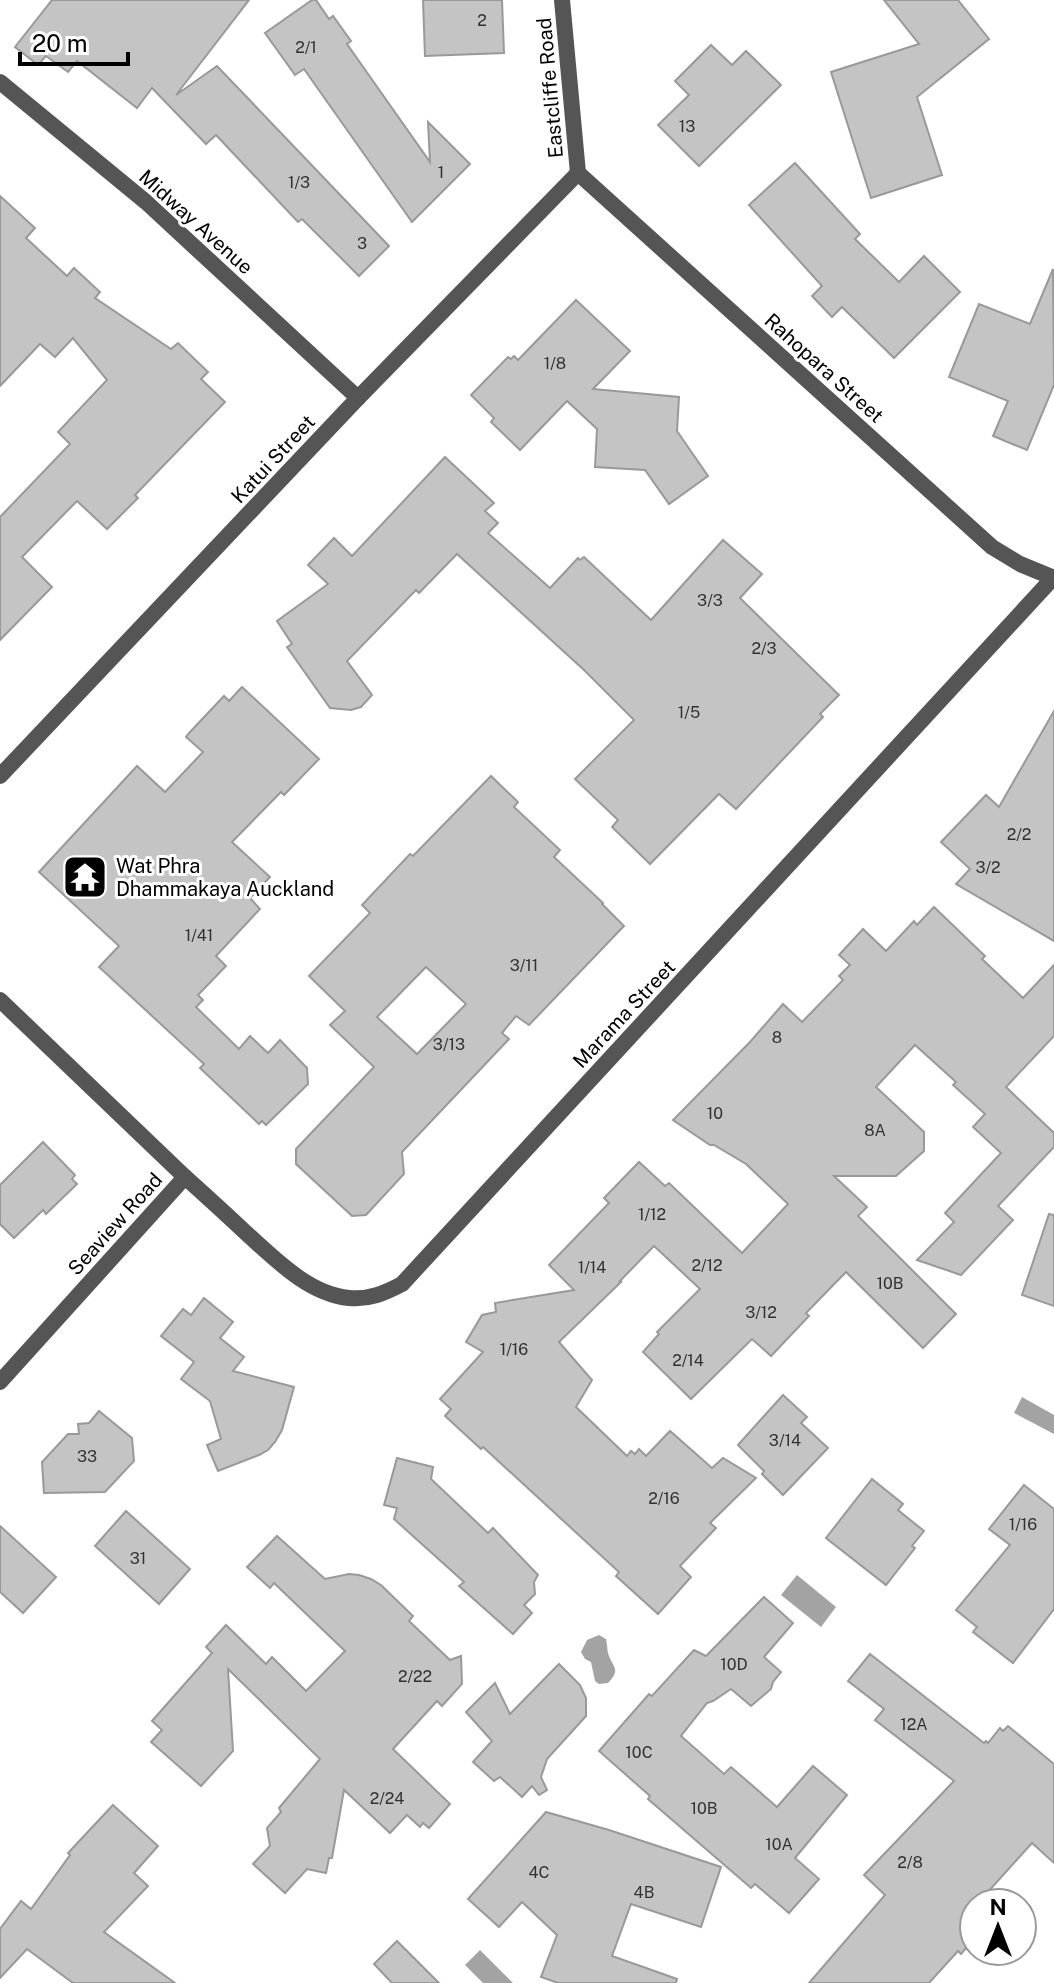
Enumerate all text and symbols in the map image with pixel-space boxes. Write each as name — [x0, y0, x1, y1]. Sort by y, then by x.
house number: 2 — [477, 11, 487, 30]
scale bar — [20, 16, 128, 66]
street label: Eastcliffe Road — [532, 17, 568, 159]
text: 20 m — [32, 29, 88, 57]
house number: 2/1 — [295, 38, 317, 57]
house number: 13 — [679, 117, 695, 136]
house number: 1 — [438, 163, 444, 182]
street label: Midway Avenue — [134, 165, 258, 279]
house number: 1/3 — [288, 173, 310, 192]
house number: 3 — [357, 234, 367, 253]
street label: Rahopara Street — [760, 308, 888, 428]
house number: 1/8 — [544, 354, 566, 373]
street label: Katui Street — [226, 410, 320, 508]
house number: 3/3 — [697, 591, 723, 610]
house number: 2/3 — [751, 639, 777, 658]
house number: 1/5 — [678, 703, 700, 722]
house number: 2/2 — [1007, 825, 1031, 844]
temple icon: Wat Phra Dhammakaya Auckland — [61, 853, 109, 901]
place label: Wat Phra Dhammakaya Auckland — [116, 854, 334, 901]
house number: 3/2 — [975, 858, 1001, 877]
house number: 1/41 — [185, 926, 213, 945]
street label: Marama Street — [568, 955, 680, 1073]
house number: 3/11 — [510, 956, 538, 975]
house number: 8 — [772, 1028, 782, 1047]
house number: 3/13 — [433, 1035, 465, 1054]
house number: 10 — [707, 1104, 723, 1123]
house number: 8A — [864, 1121, 886, 1140]
street label: Seaview Road — [63, 1168, 167, 1280]
house number: 1/12 — [638, 1205, 666, 1224]
house number: 2/12 — [691, 1256, 723, 1275]
house number: 1/14 — [578, 1258, 606, 1277]
house number: 10B — [876, 1274, 904, 1293]
house number: 3/12 — [745, 1303, 777, 1322]
house number: 1/16 — [500, 1340, 528, 1359]
house number: 2/14 — [672, 1351, 704, 1370]
house number: 3/14 — [769, 1431, 801, 1450]
house number: 33 — [77, 1447, 97, 1466]
house number: 2/16 — [648, 1489, 680, 1508]
house number: 1/16 — [1009, 1515, 1037, 1534]
house number: 31 — [130, 1549, 146, 1568]
house number: 10D — [720, 1655, 748, 1674]
house number: 2/22 — [398, 1667, 432, 1686]
house number: 12A — [900, 1715, 928, 1734]
house number: 10C — [625, 1743, 653, 1762]
house number: 2/24 — [370, 1789, 404, 1808]
house number: 10B — [690, 1799, 718, 1818]
house number: 10A — [765, 1835, 793, 1854]
house number: 2/8 — [897, 1853, 923, 1872]
house number: 4C — [528, 1863, 550, 1882]
house number: 4B — [634, 1883, 654, 1902]
north arrow — [958, 1887, 1038, 1967]
text: N — [989, 1894, 1007, 1920]

